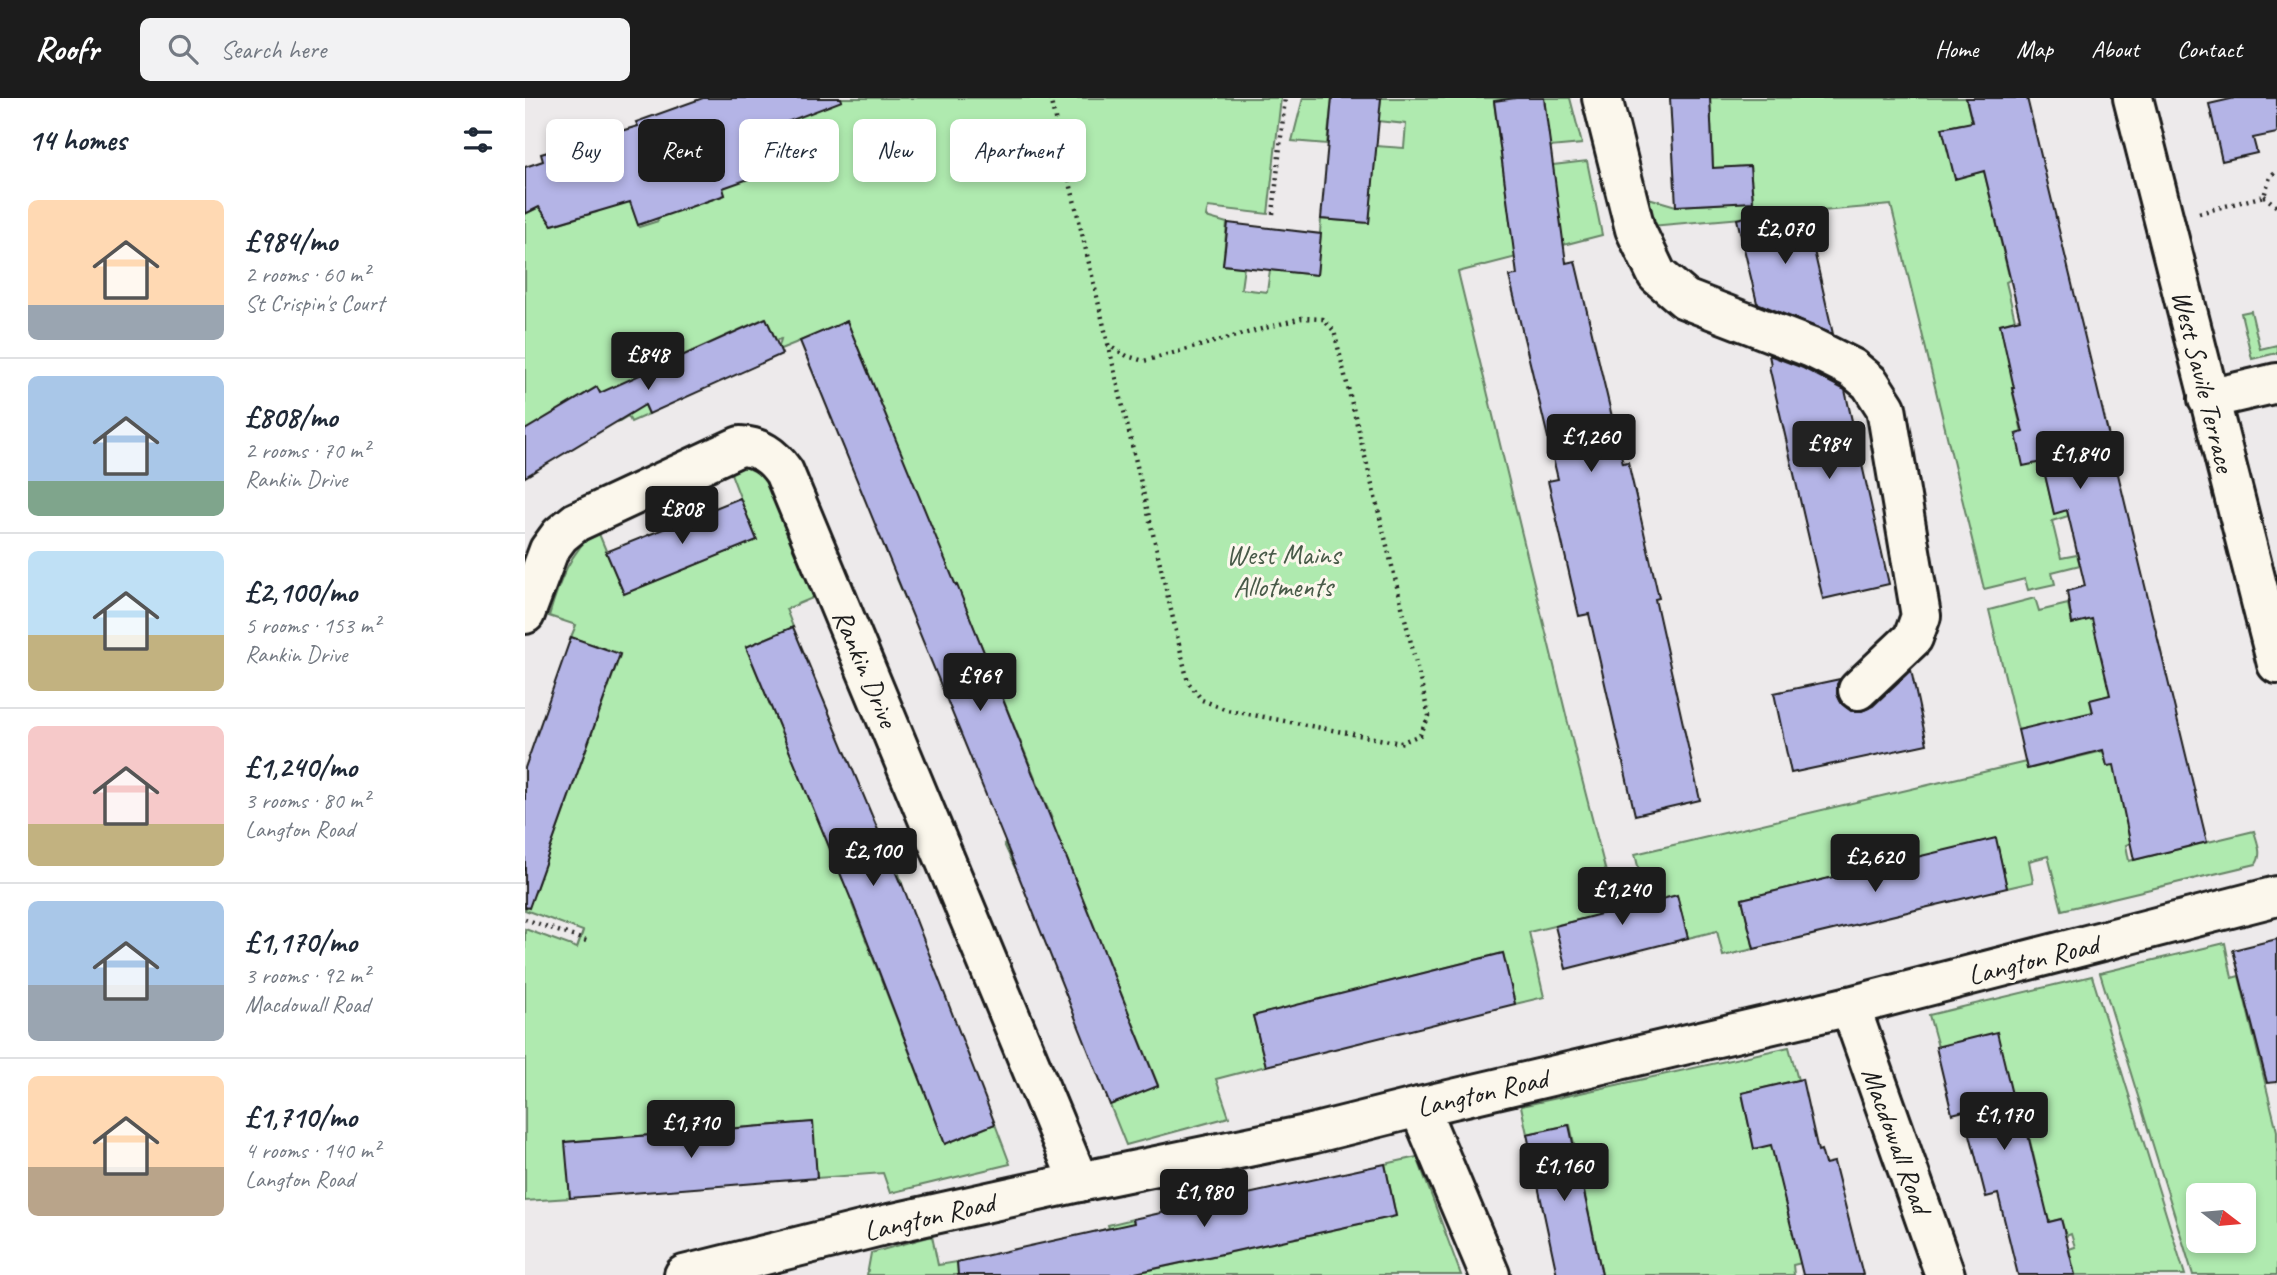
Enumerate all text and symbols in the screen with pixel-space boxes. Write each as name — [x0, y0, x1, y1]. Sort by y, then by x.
search box — [140, 18, 630, 81]
text: Roofr — [35, 28, 98, 70]
icon: search — [164, 30, 202, 68]
text: Search here — [220, 33, 326, 66]
text: Home — [1935, 34, 1978, 64]
text: Map — [2016, 34, 2053, 64]
text: About — [2091, 34, 2139, 64]
text: Contact — [2177, 34, 2242, 64]
chip: Buy — [546, 119, 624, 182]
chip: Rent — [638, 119, 725, 182]
chip: Filters — [739, 119, 839, 182]
chip: New — [853, 119, 936, 182]
chip: Apartment — [950, 119, 1086, 182]
text: 14 homes — [28, 121, 126, 159]
icon: filters — [459, 121, 497, 159]
pin: £2,070 — [1728, 206, 1842, 266]
text: £2,070 — [1757, 214, 1813, 243]
text: £984/mo — [245, 222, 337, 260]
icon: home — [84, 228, 168, 312]
text: 2 rooms · 60 m² — [245, 260, 369, 289]
street label: West Savile Terrace — [2164, 287, 2243, 477]
text: St Crispin's Court — [245, 289, 384, 318]
pin: £848 — [607, 332, 689, 392]
text: £848 — [627, 340, 669, 369]
text: £808/mo — [245, 398, 337, 436]
icon: home — [84, 404, 168, 488]
pin: £1,260 — [1534, 414, 1648, 474]
text: £1,260 — [1563, 422, 1619, 451]
pin: £984 — [1788, 422, 1870, 481]
text: £984 — [1808, 429, 1850, 458]
pin: £1,840 — [2023, 432, 2137, 491]
text: 2 rooms · 70 m² — [245, 436, 369, 465]
text: £1,840 — [2052, 439, 2108, 468]
text: Rankin Drive — [245, 465, 347, 494]
pin: £808 — [641, 486, 723, 546]
text: £808 — [661, 494, 703, 523]
park label: West Mains Allotments — [1226, 537, 1342, 604]
text: £2,100/mo — [245, 573, 357, 611]
icon: home — [84, 579, 168, 663]
street label: Rankin Drive — [825, 604, 907, 734]
text: 5 rooms · 153 m² — [245, 611, 380, 640]
text: Rankin Drive — [245, 640, 347, 669]
pin: £969 — [939, 654, 1021, 713]
text: £969 — [959, 661, 1001, 690]
text: £1,240/mo — [245, 748, 357, 786]
icon: home — [84, 754, 168, 838]
text: 3 rooms · 80 m² — [245, 786, 369, 815]
text: Langton Road — [245, 815, 354, 844]
pin: £2,100 — [816, 828, 930, 888]
pin: £2,620 — [1818, 834, 1932, 894]
text: £2,100 — [845, 836, 901, 865]
text: £2,620 — [1847, 842, 1903, 871]
pin: £1,240 — [1565, 868, 1679, 927]
text: £1,240 — [1594, 875, 1650, 904]
text: £1,170/mo — [245, 923, 357, 961]
street label: Langton Road — [1964, 925, 2106, 993]
icon: home — [84, 929, 168, 1013]
text: 3 rooms · 92 m² — [245, 961, 369, 990]
text: Macdowall Road — [245, 990, 370, 1019]
street label: Langton Road — [1413, 1060, 1555, 1125]
street label: Macdowall Road — [1854, 1063, 1940, 1221]
pin: £1,170 — [1947, 1093, 2061, 1152]
text: £1,710/mo — [245, 1098, 357, 1136]
pin: £1,710 — [634, 1100, 748, 1160]
text: £1,170 — [1976, 1100, 2032, 1129]
icon: home — [84, 1104, 168, 1188]
text: £1,710 — [663, 1108, 719, 1137]
text: 4 rooms · 140 m² — [245, 1136, 380, 1165]
pin: £1,160 — [1507, 1144, 1621, 1203]
text: £1,160 — [1536, 1151, 1592, 1180]
text: Langton Road — [245, 1165, 354, 1194]
pin: £1,980 — [1147, 1170, 1261, 1229]
text: £1,980 — [1176, 1177, 1232, 1206]
north arrow — [2186, 1183, 2256, 1253]
map controls — [2186, 1183, 2256, 1253]
street label: Langton Road — [860, 1184, 1002, 1249]

